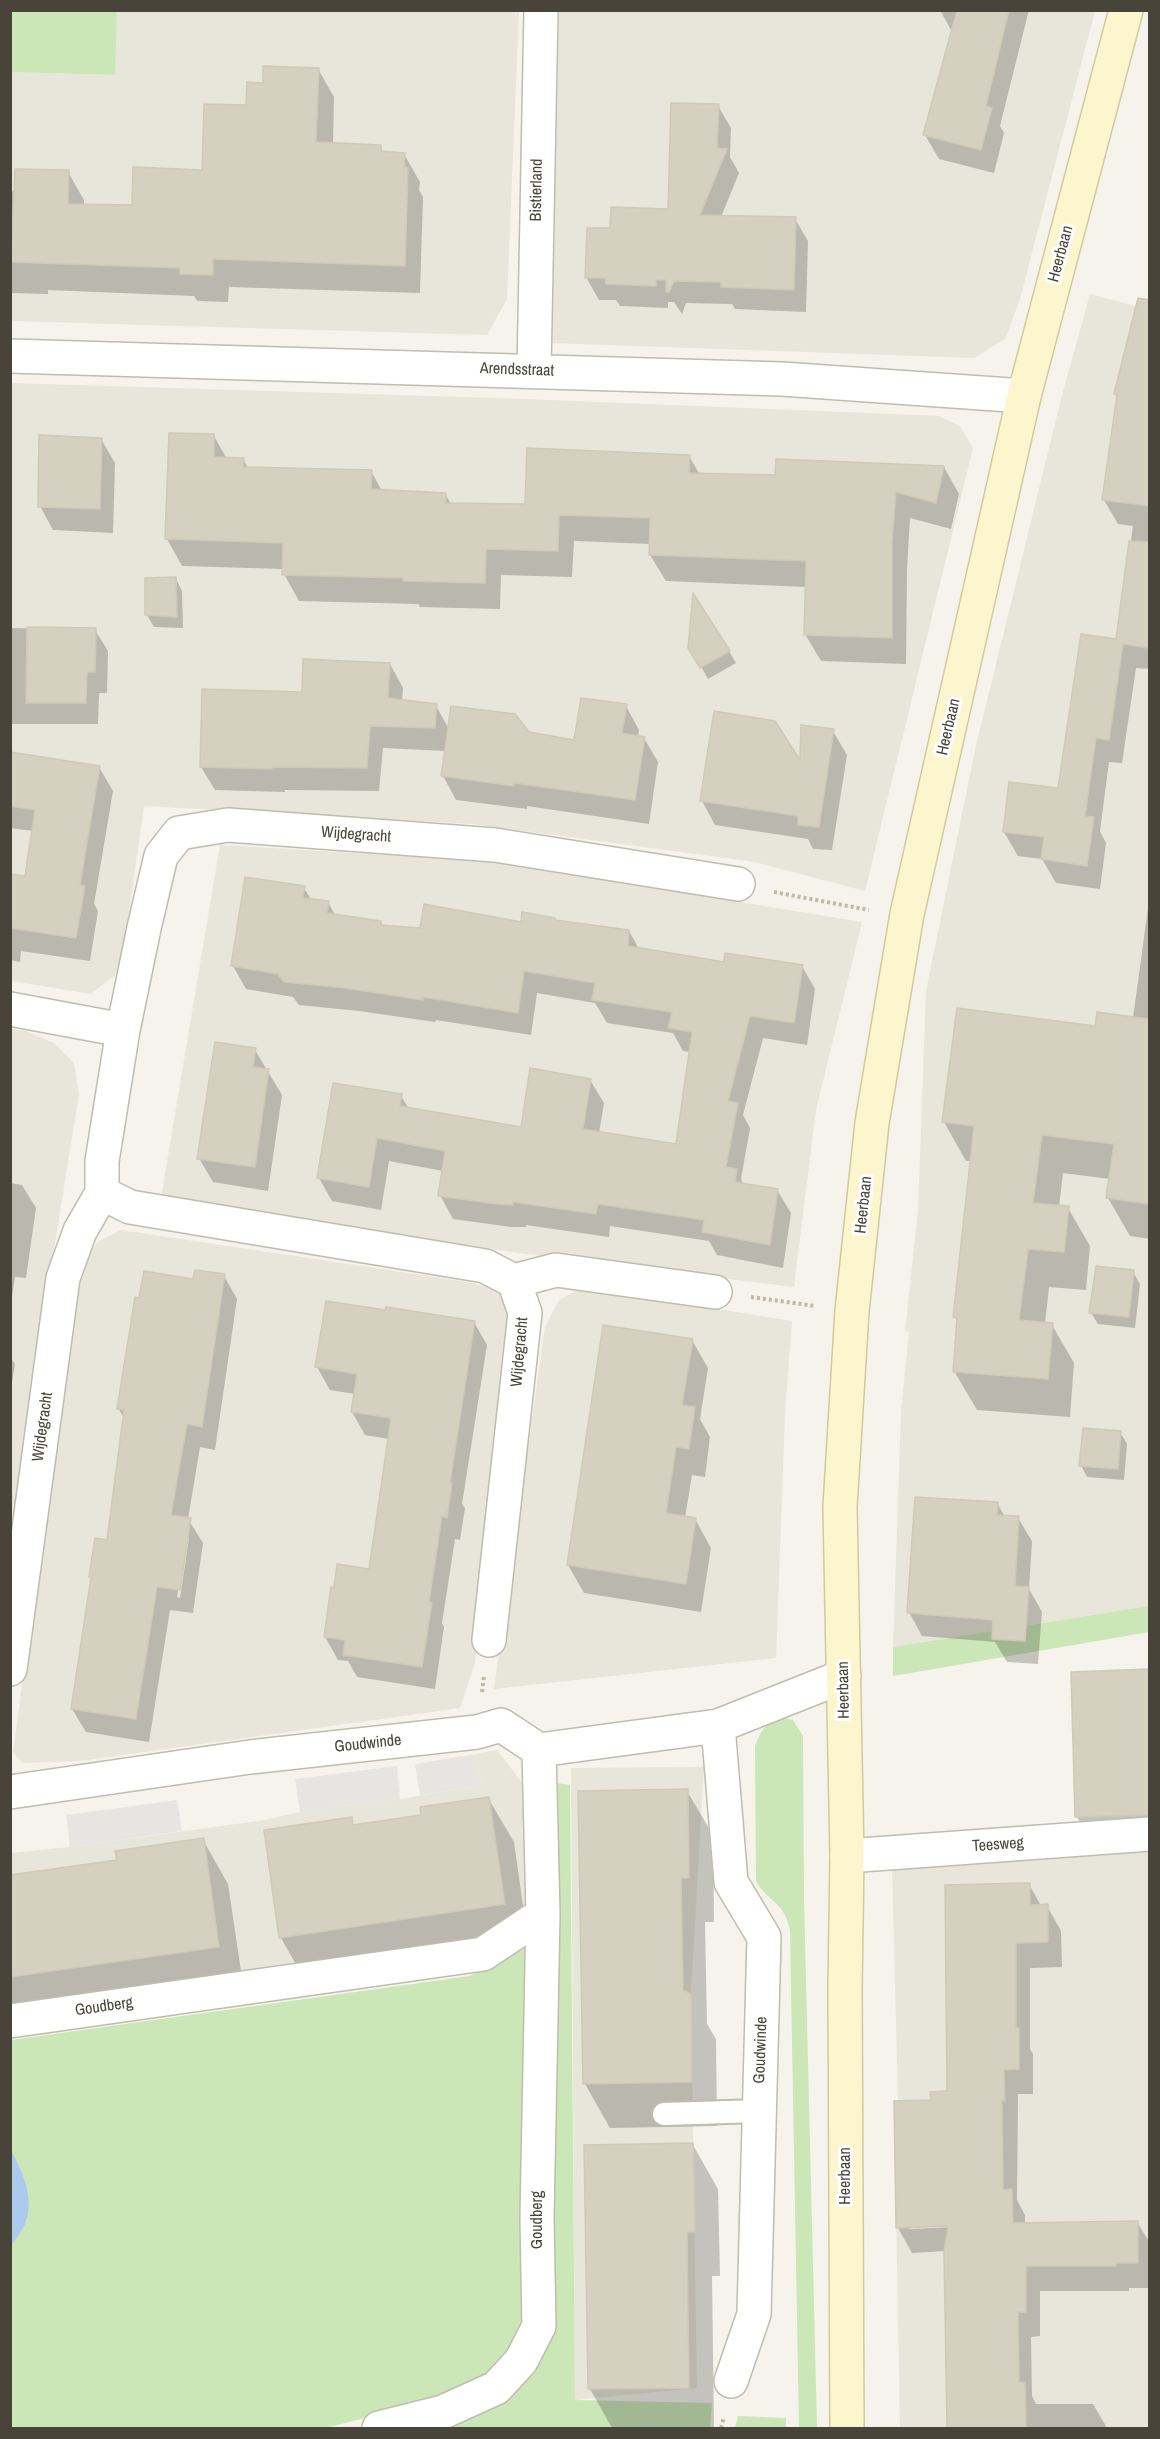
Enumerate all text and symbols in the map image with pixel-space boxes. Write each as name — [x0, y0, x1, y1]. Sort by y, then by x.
street label: Bistierland — [527, 158, 547, 222]
street label: Heerbaan — [1044, 224, 1078, 284]
street label: Arendsstraat — [479, 359, 555, 381]
street label: Heerbaan — [933, 697, 965, 757]
street label: Wijdegracht — [320, 823, 392, 847]
street label: Heerbaan — [851, 1175, 877, 1235]
street label: Wijdegracht — [507, 1316, 533, 1388]
street label: Wijdegracht — [29, 1391, 57, 1463]
street label: Heerbaan — [834, 1661, 854, 1719]
street label: Goudwinde — [334, 1731, 402, 1757]
street label: Teesweg — [972, 1834, 1024, 1856]
street label: Goudberg — [74, 1993, 134, 2021]
street label: Goudwinde — [750, 2016, 772, 2084]
street label: Heerbaan — [836, 2147, 856, 2205]
street label: Goudberg — [528, 2191, 548, 2249]

